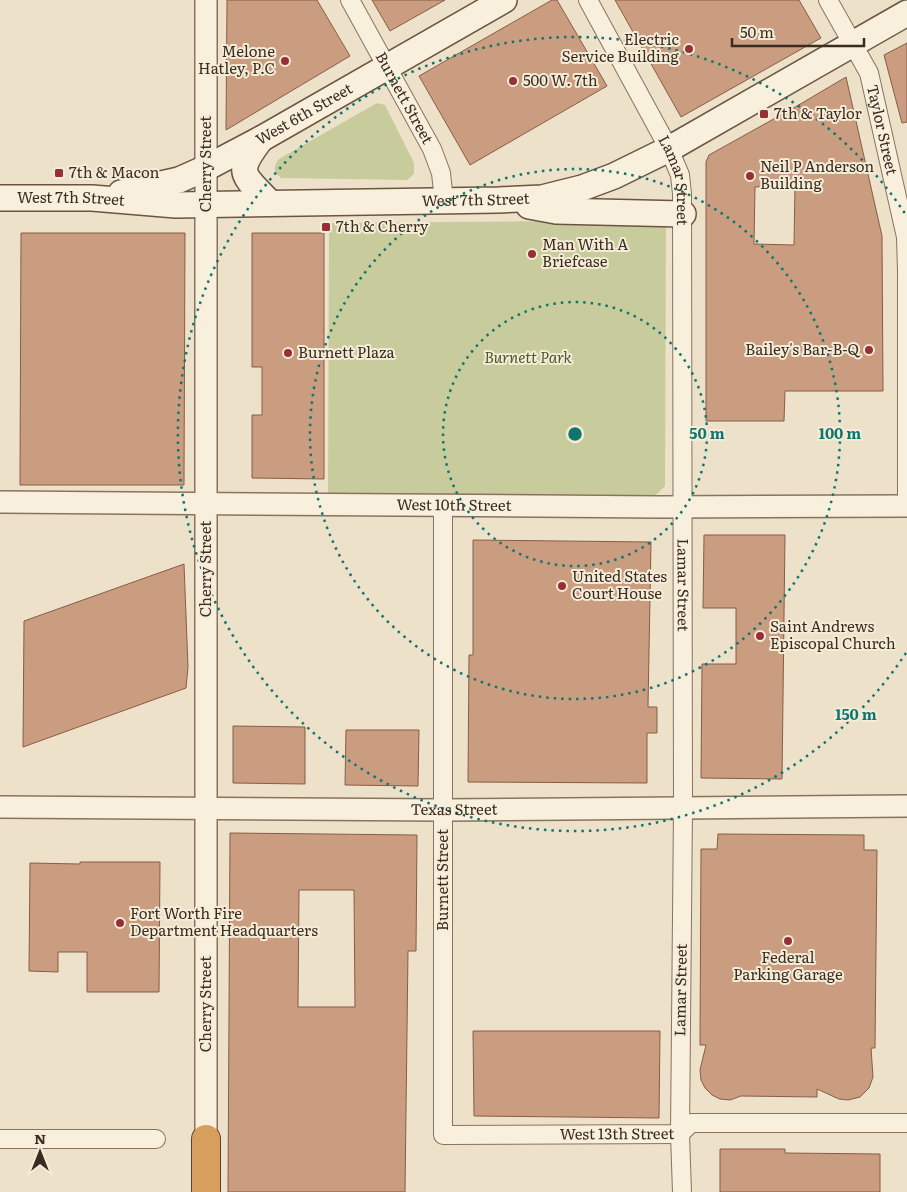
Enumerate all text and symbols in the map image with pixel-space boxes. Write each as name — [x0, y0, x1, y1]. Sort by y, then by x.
scale bar — [732, 15, 864, 47]
text: 50 m — [740, 20, 774, 43]
place label: Electric Service Building — [561, 27, 680, 67]
place label: Melone Hatley, P.C — [198, 39, 275, 79]
marker: Electric Service Building — [683, 43, 695, 55]
street label: Burnett Street — [371, 47, 440, 148]
marker: Melone Hatley, P.C — [279, 55, 291, 67]
place label: 500 W. 7th — [523, 68, 598, 91]
marker: 500 W. 7th — [507, 75, 519, 87]
street label: West 6th Street — [251, 76, 356, 150]
street label: Taylor Street — [862, 82, 905, 177]
place label: 7th & Taylor — [774, 101, 862, 124]
marker: 7th & Taylor — [758, 108, 770, 120]
street label: Cherry Street — [193, 116, 216, 212]
street label: Lamar Street — [653, 130, 695, 226]
place label: Neil P Anderson Building — [760, 154, 874, 194]
place label: 7th & Macon — [69, 160, 160, 183]
marker: 7th & Macon — [53, 167, 65, 179]
marker: Neil P Anderson Building — [744, 170, 756, 182]
street label: West 7th Street — [17, 185, 126, 211]
street label: West 7th Street — [422, 186, 530, 211]
place label: 7th & Cherry — [336, 214, 429, 237]
marker: 7th & Cherry — [320, 221, 332, 233]
place label: Man With A Briefcase — [542, 232, 628, 272]
marker: Man With A Briefcase — [526, 248, 538, 260]
place label: Bailey's Bar-B-Q — [745, 337, 862, 360]
place label: Burnett Plaza — [298, 340, 395, 363]
marker: Bailey's Bar-B-Q — [863, 344, 875, 356]
park label: Burnett Park — [484, 345, 573, 368]
marker: Burnett Plaza — [282, 347, 294, 359]
text: 50 m — [689, 421, 725, 444]
text: 100 m — [819, 421, 861, 444]
centre of rings — [566, 425, 584, 443]
street label: West 10th Street — [396, 492, 512, 516]
street label: Cherry Street — [193, 521, 216, 617]
street label: Lamar Street — [673, 539, 696, 632]
place label: United States Court House — [572, 564, 667, 604]
marker: United States Court House — [556, 580, 568, 592]
place label: Saint Andrews Episcopal Church — [770, 614, 896, 654]
marker: Saint Andrews Episcopal Church — [754, 630, 766, 642]
text: 150 m — [835, 702, 877, 725]
street label: Texas Street — [410, 797, 498, 820]
street label: Burnett Street — [430, 829, 453, 931]
place label: Fort Worth Fire Department Headquarters — [130, 901, 318, 941]
marker: Fort Worth Fire Department Headquarters — [114, 917, 126, 929]
marker: Federal Parking Garage — [782, 935, 794, 947]
street label: Lamar Street — [667, 943, 692, 1037]
place label: Federal Parking Garage — [733, 945, 843, 985]
street label: Cherry Street — [193, 956, 216, 1052]
street label: West 13th Street — [560, 1121, 674, 1145]
north arrow — [15, 1127, 65, 1177]
text: N — [34, 1128, 46, 1148]

